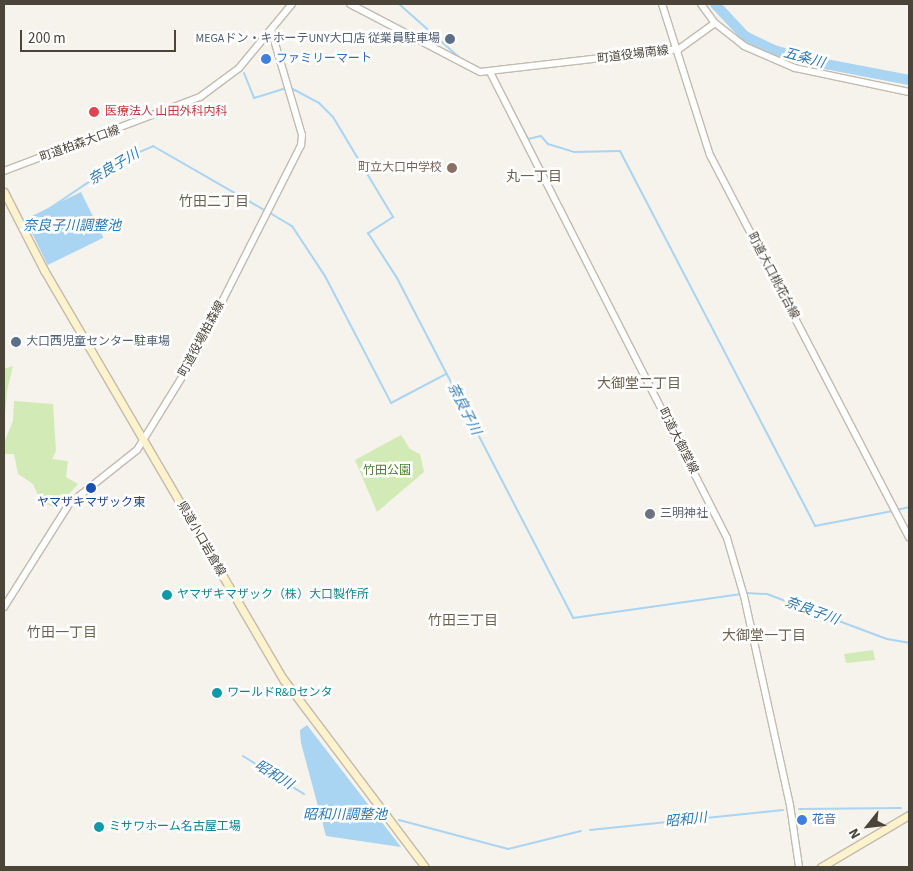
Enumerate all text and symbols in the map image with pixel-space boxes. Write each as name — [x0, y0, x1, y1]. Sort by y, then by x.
scale bar — [22, 20, 179, 52]
text: 200 m — [28, 28, 66, 49]
place label: MEGAドン・キホーテUNY大口店 従業員駐車場 — [195, 32, 440, 46]
marker: MEGAドン・キホーテUNY大口店 従業員駐車場 — [444, 33, 456, 45]
street label: 町道役場南線 — [596, 43, 670, 67]
water label: 五条川 — [782, 44, 826, 72]
place label: ファミリーマート — [276, 52, 372, 66]
marker: ファミリーマート — [260, 53, 272, 65]
marker: 医療法人 山田外科内科 — [87, 105, 101, 119]
place label: 医療法人 山田外科内科 — [105, 105, 227, 119]
street label: 町道柏森大口線 — [38, 123, 122, 165]
water label: 奈良子川 — [86, 145, 142, 189]
place label: 町立大口中学校 — [358, 161, 442, 175]
marker: 町立大口中学校 — [446, 162, 458, 174]
district label: 丸一丁目 — [506, 169, 562, 185]
district label: 竹田二丁目 — [179, 194, 249, 210]
water label: 奈良子川調整池 — [23, 218, 121, 234]
street label: 町道大口桃花台線 — [744, 230, 802, 322]
street label: 町道役場柏森線 — [176, 299, 228, 379]
place label: 大口西児童センター駐車場 — [26, 335, 170, 349]
marker: 大口西児童センター駐車場 — [10, 336, 22, 348]
district label: 大御堂二丁目 — [597, 376, 681, 392]
water label: 奈良子川 — [444, 380, 484, 438]
street label: 町道大御堂線 — [655, 406, 701, 476]
park label: 竹田公園 — [363, 464, 411, 478]
marker: ヤマザキマザック東 — [85, 482, 97, 494]
place label: ヤマザキマザック東 — [37, 496, 145, 510]
street label: 県道小口岩倉線 — [174, 499, 228, 579]
place label: 三明神社 — [660, 507, 708, 521]
marker: 三明神社 — [644, 508, 656, 520]
place label: ヤマザキマザック（株）大口製作所 — [177, 588, 369, 602]
marker: ヤマザキマザック（株）大口製作所 — [161, 589, 173, 601]
water label: 奈良子川 — [783, 594, 841, 628]
district label: 竹田三丁目 — [428, 613, 498, 629]
district label: 竹田一丁目 — [27, 625, 97, 641]
district label: 大御堂一丁目 — [722, 628, 806, 644]
place label: ワールドR&Dセンタ — [227, 686, 333, 700]
marker: ワールドR&Dセンタ — [211, 687, 223, 699]
water label: 昭和川 — [252, 757, 296, 793]
north arrow — [843, 801, 893, 851]
water label: 昭和川調整池 — [303, 807, 387, 823]
water label: 昭和川 — [664, 809, 708, 831]
place label: 花音 — [812, 813, 836, 827]
marker: 花音 — [796, 814, 808, 826]
place label: ミサワホーム名古屋工場 — [109, 820, 241, 834]
marker: ミサワホーム名古屋工場 — [93, 821, 105, 833]
text: N — [844, 824, 866, 842]

